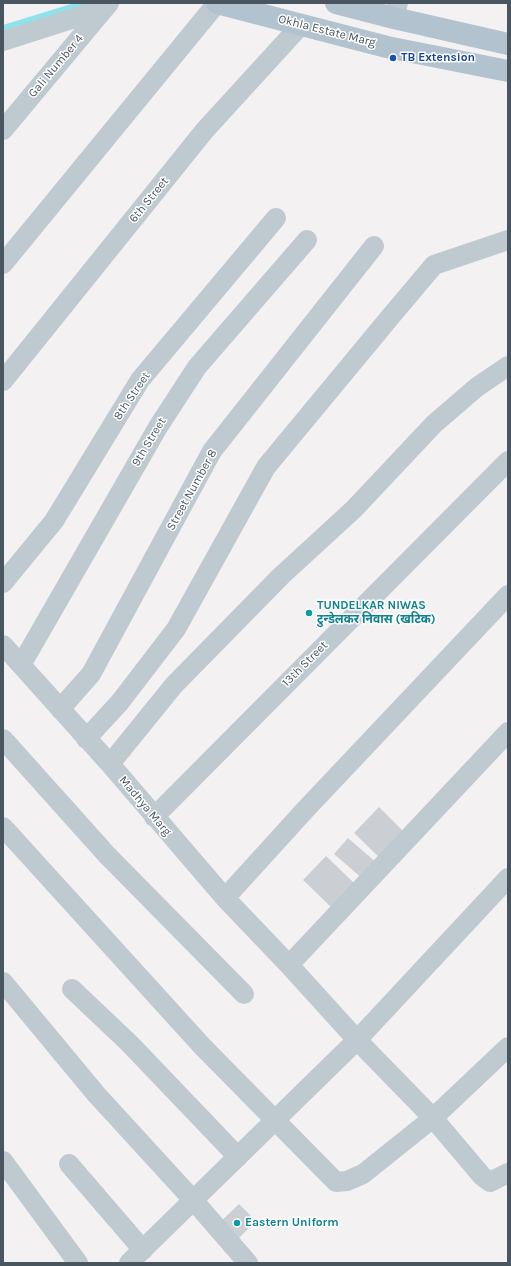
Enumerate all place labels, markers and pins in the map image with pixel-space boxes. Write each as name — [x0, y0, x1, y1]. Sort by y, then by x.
place label: TB Extension — [401, 51, 475, 65]
marker: TB Extension — [388, 53, 398, 63]
place label: TUNDELKAR NIWAS टुन्डेलकर निवास (खटिक) — [317, 599, 436, 627]
marker: TUNDELKAR NIWAS टुन्डेलकर निवास (खटिक) — [304, 608, 314, 618]
place label: Eastern Uniform — [245, 1216, 339, 1230]
marker: Eastern Uniform — [232, 1218, 242, 1228]

